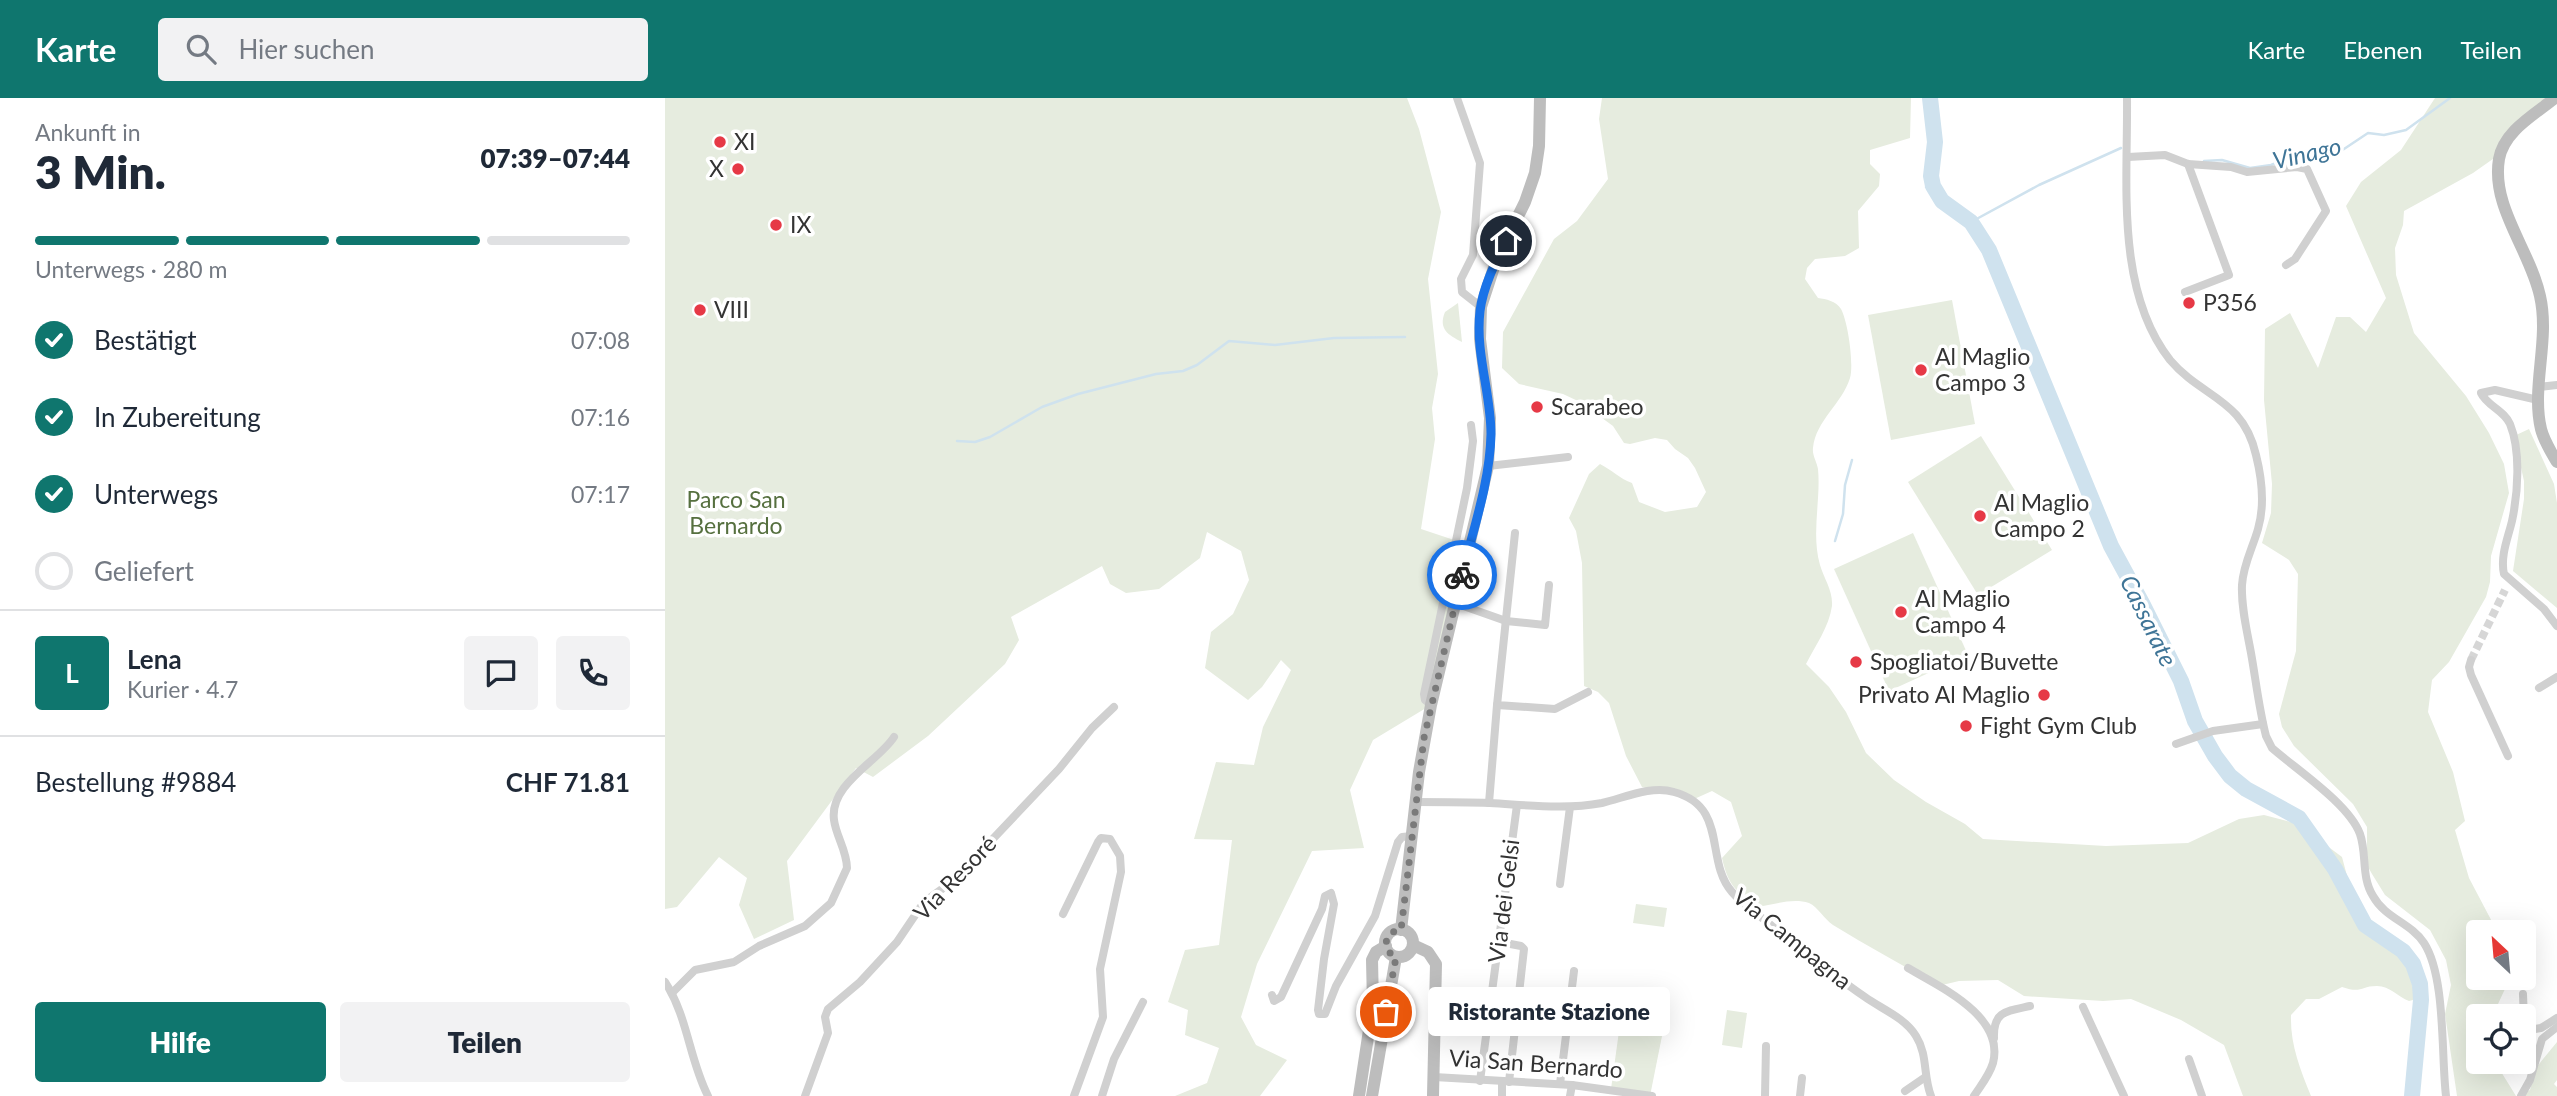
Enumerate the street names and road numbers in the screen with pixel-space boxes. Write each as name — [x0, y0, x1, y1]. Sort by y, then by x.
street label: Via Resoré — [907, 829, 1002, 926]
street label: Via dei Gelsi — [1482, 837, 1524, 964]
street label: Via Campagna — [1728, 882, 1858, 995]
street label: Via San Bernardo — [1448, 1043, 1624, 1083]

